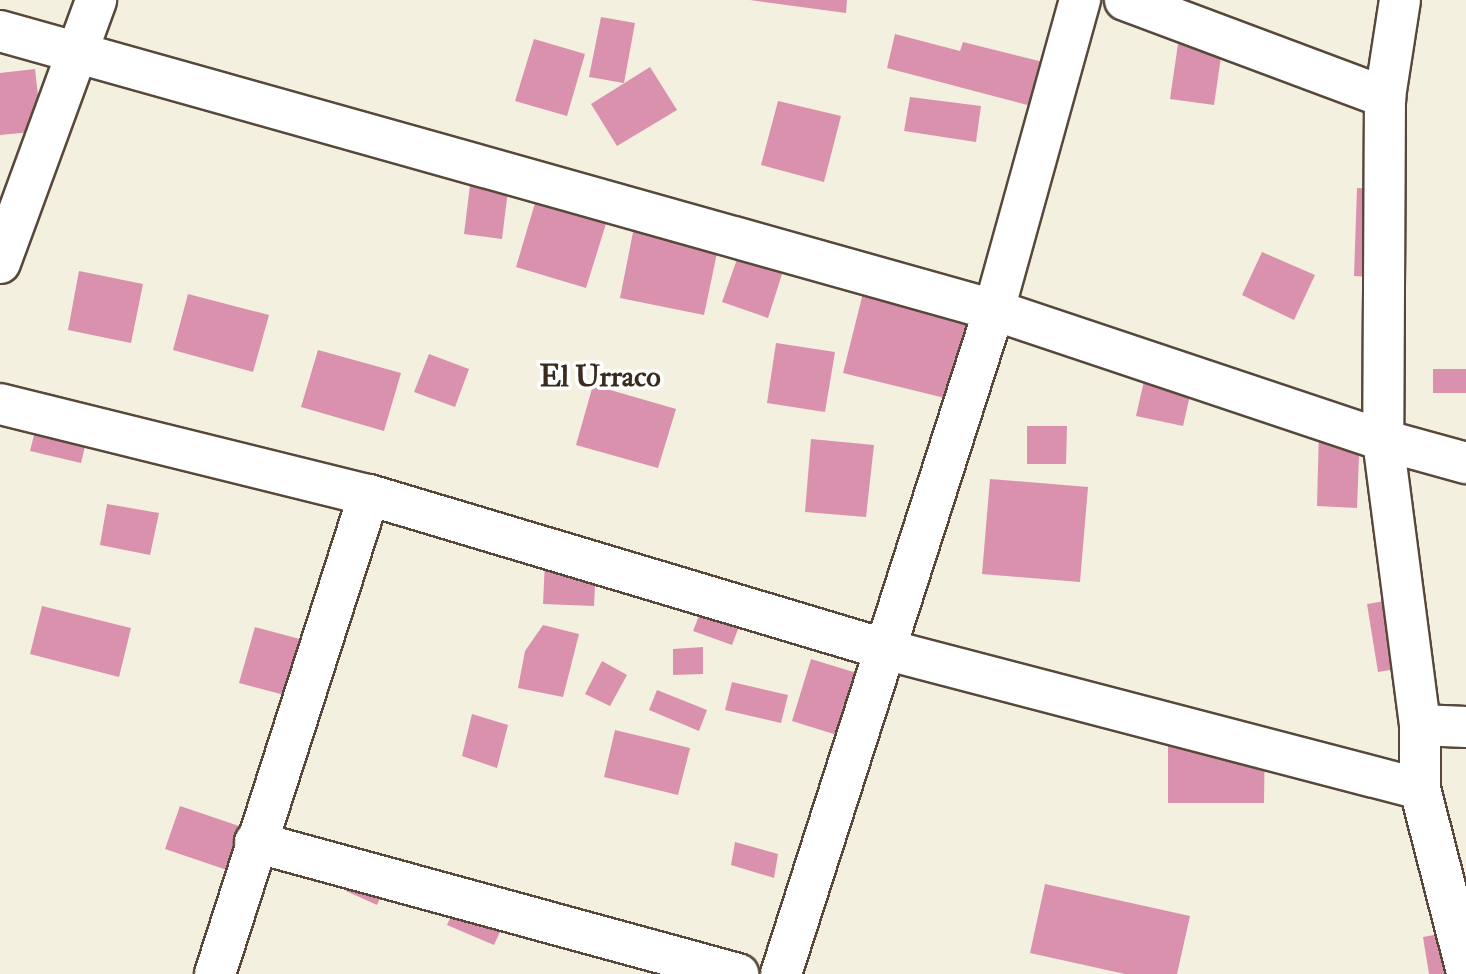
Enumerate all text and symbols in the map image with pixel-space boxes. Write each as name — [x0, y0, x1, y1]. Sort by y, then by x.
district label: El Urraco — [539, 359, 661, 395]

